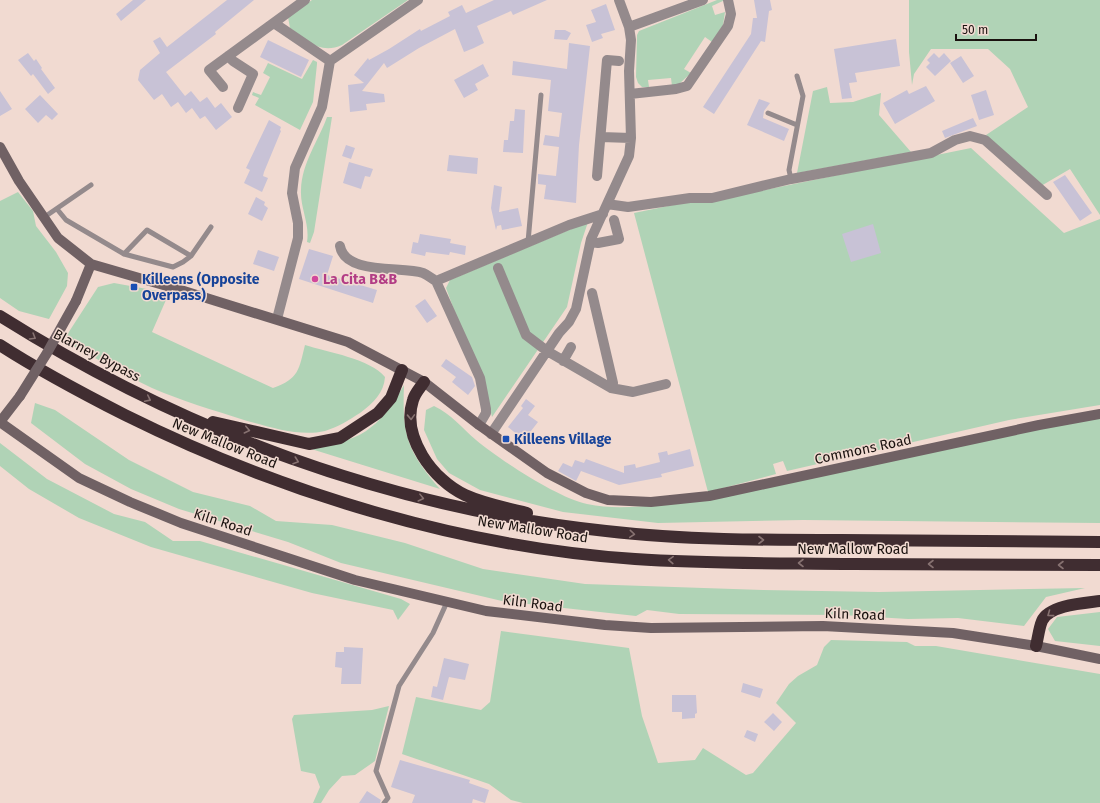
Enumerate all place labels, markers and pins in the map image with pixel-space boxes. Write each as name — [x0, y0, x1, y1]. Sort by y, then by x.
place label: Killeens (Opposite Overpass) — [142, 271, 260, 304]
place label: La Cita B&B — [323, 271, 398, 288]
marker: La Cita B&B — [310, 274, 320, 284]
marker: Killeens (Opposite Overpass) — [129, 282, 139, 292]
place label: Killeens Village — [514, 431, 612, 448]
marker: Killeens Village — [501, 434, 511, 444]

